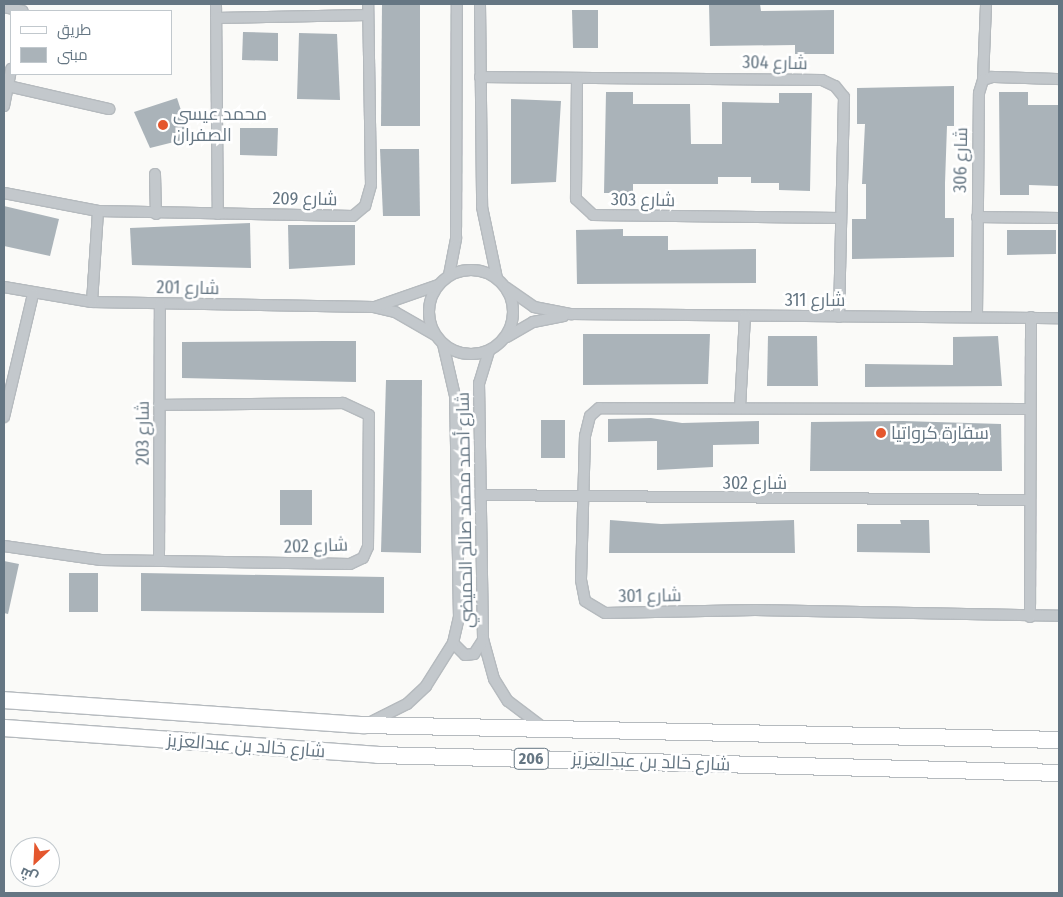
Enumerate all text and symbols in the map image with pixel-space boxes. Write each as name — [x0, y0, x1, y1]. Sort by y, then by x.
legend — [10, 10, 172, 75]
text: طريق — [57, 21, 91, 39]
text: مبنى — [57, 46, 88, 64]
street label: شارع 304 — [742, 52, 808, 74]
place label: محمد عيسى الصفران — [173, 104, 267, 146]
marker: محمد عيسى الصفران — [157, 119, 169, 131]
street label: شارع 306 — [950, 127, 972, 193]
street label: شارع 209 — [272, 188, 338, 210]
street label: شارع 303 — [611, 189, 675, 211]
street label: شارع 201 — [156, 277, 220, 299]
street label: شارع 311 — [785, 289, 845, 311]
street label: شارع أحمد محمد صالح الحميضي — [452, 392, 478, 628]
street label: شارع 203 — [132, 401, 154, 465]
place label: سفارة كرواتيا — [891, 422, 989, 444]
marker: سفارة كرواتيا — [875, 427, 887, 439]
street label: شارع 302 — [723, 472, 787, 494]
street label: شارع 202 — [284, 534, 348, 558]
street label: شارع 301 — [618, 585, 682, 607]
street label: شارع خالد بن عبدالعزيز — [166, 730, 326, 762]
road number: 206 — [514, 746, 548, 772]
street label: شارع خالد بن عبدالعزيز — [571, 748, 731, 776]
north arrow — [10, 837, 60, 887]
text: ش — [17, 864, 41, 887]

